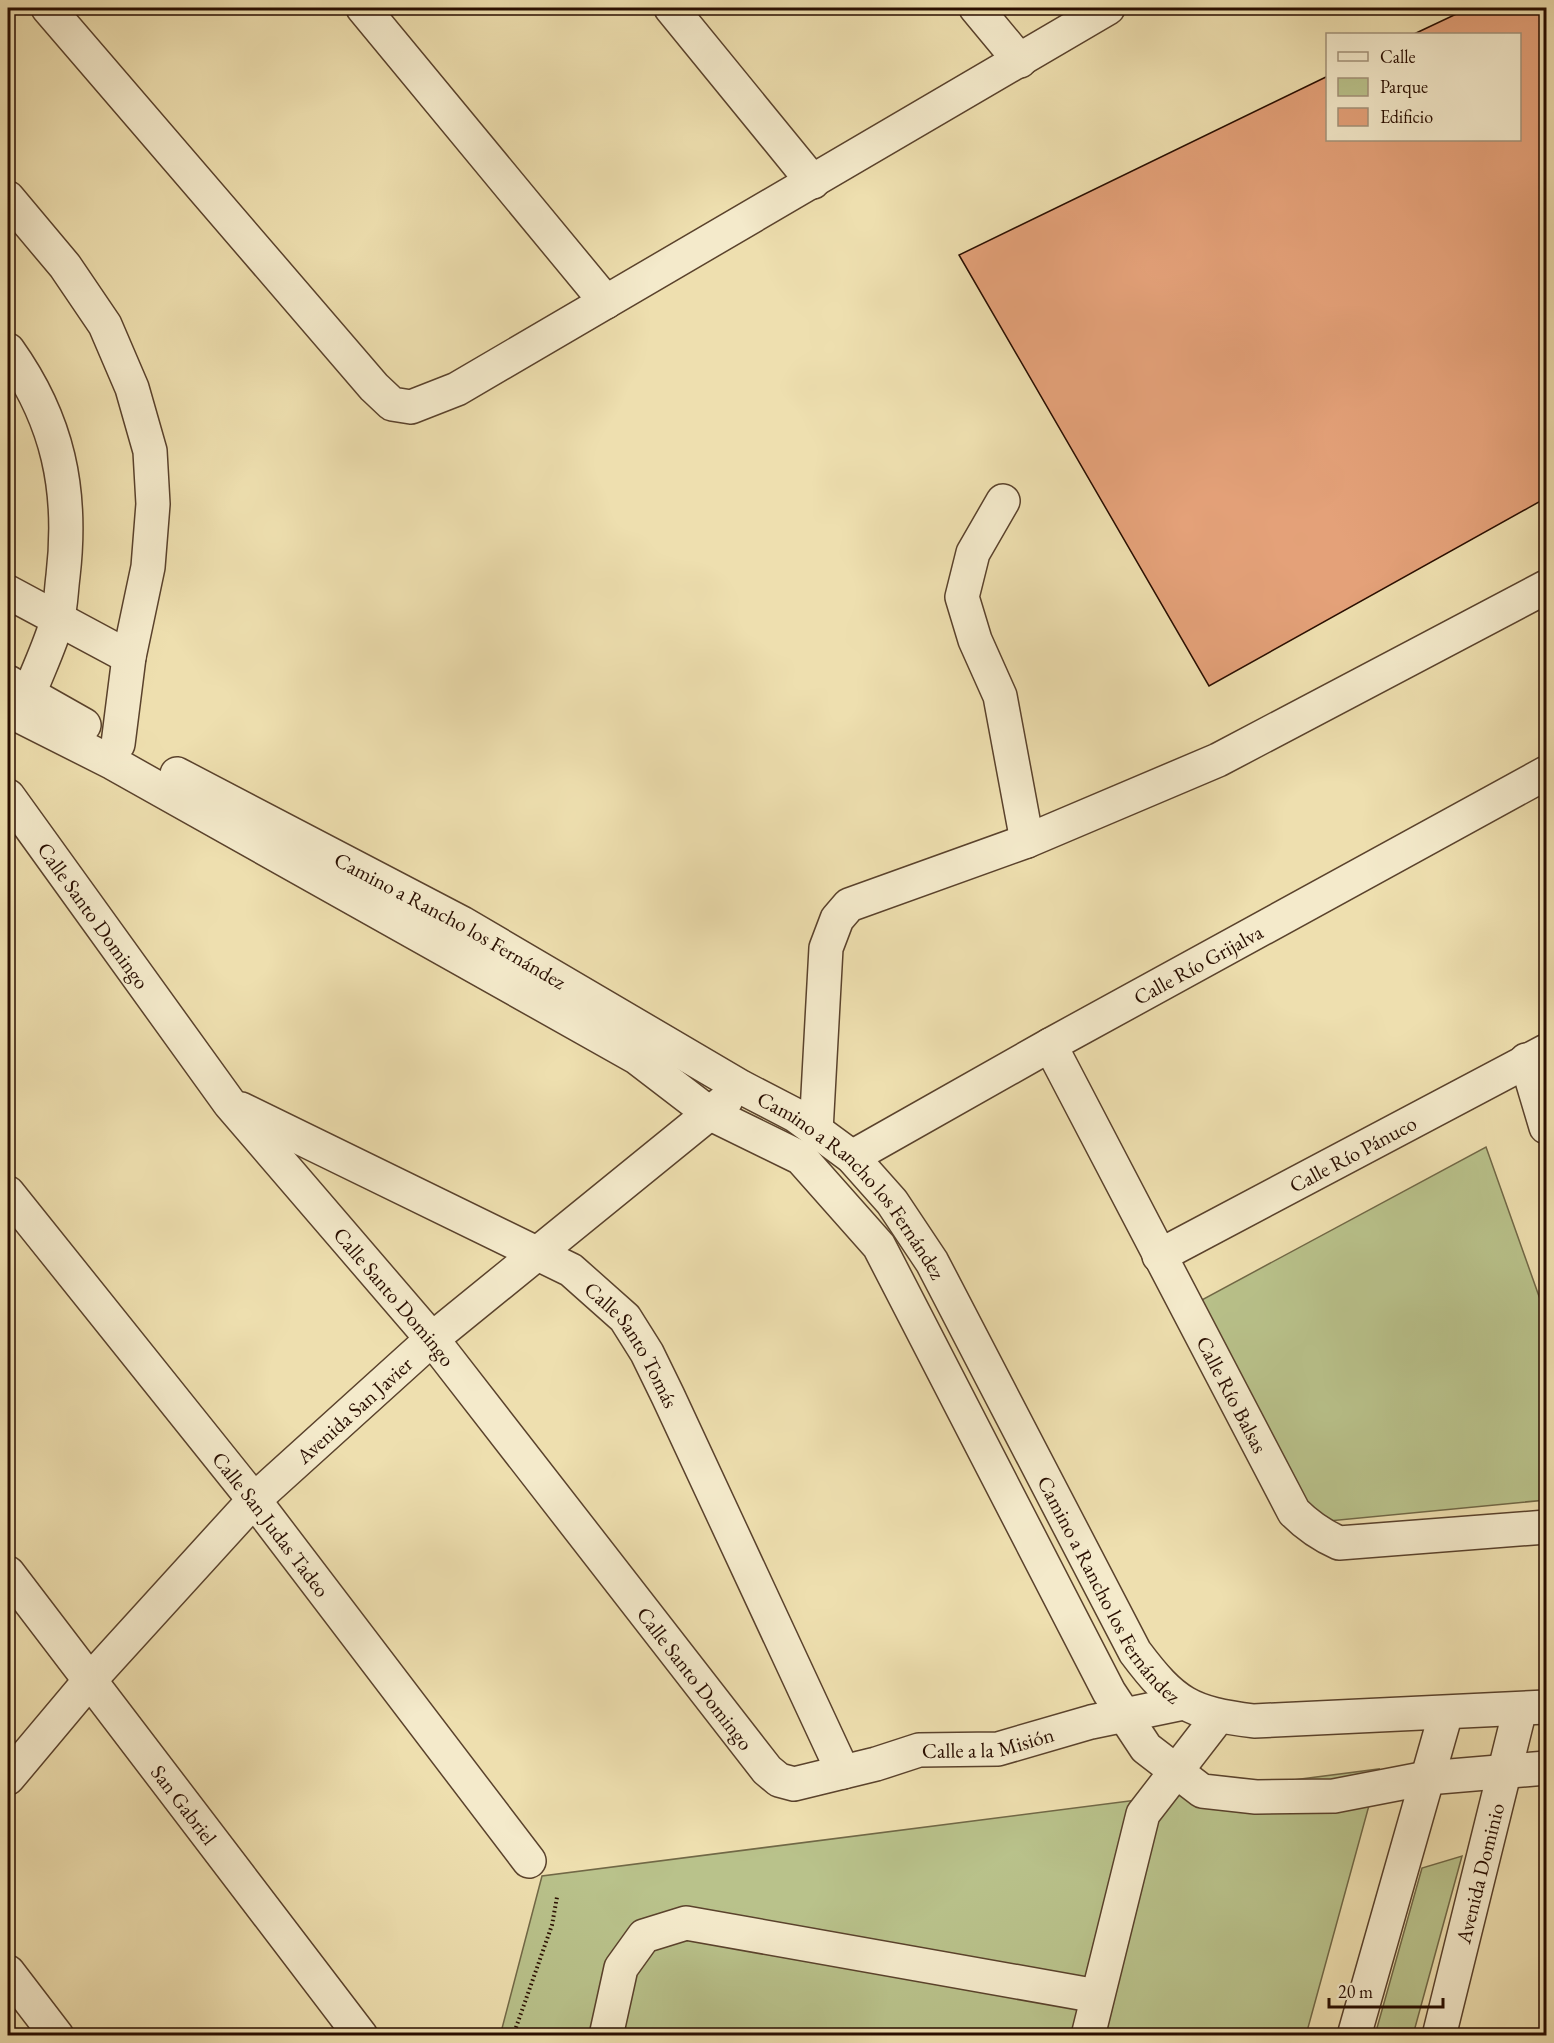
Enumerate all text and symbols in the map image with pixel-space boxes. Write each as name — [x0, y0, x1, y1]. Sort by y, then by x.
legend — [1326, 33, 1521, 141]
text: Calle — [1380, 45, 1416, 68]
text: Parque — [1380, 75, 1428, 98]
text: Edificio — [1380, 105, 1433, 128]
street label: Calle Santo Domingo — [32, 837, 156, 994]
street label: Camino a Rancho los Fernández — [330, 845, 571, 995]
street label: Calle Río Grijalva — [1128, 917, 1268, 1010]
street label: Camino a Rancho los Fernández — [753, 1084, 952, 1284]
street label: Calle Río Pánuco — [1284, 1109, 1421, 1198]
street label: Calle Santo Domingo — [328, 1221, 462, 1372]
street label: Calle Santo Tomás — [579, 1275, 685, 1412]
street label: Calle Río Balsas — [1191, 1331, 1274, 1458]
street label: Avenida San Javier — [289, 1350, 418, 1470]
street label: Calle San Judas Tadeo — [207, 1446, 336, 1602]
street label: Camino a Rancho los Fernández — [1032, 1471, 1186, 1709]
street label: Calle Santo Domingo — [631, 1601, 760, 1755]
street label: Calle a la Misión — [922, 1720, 1057, 1763]
street label: San Gabriel — [145, 1759, 223, 1850]
street label: Avenida Dominio — [1449, 1800, 1510, 1947]
scale bar — [1329, 1971, 1443, 2009]
text: 20 m — [1338, 1980, 1373, 2003]

